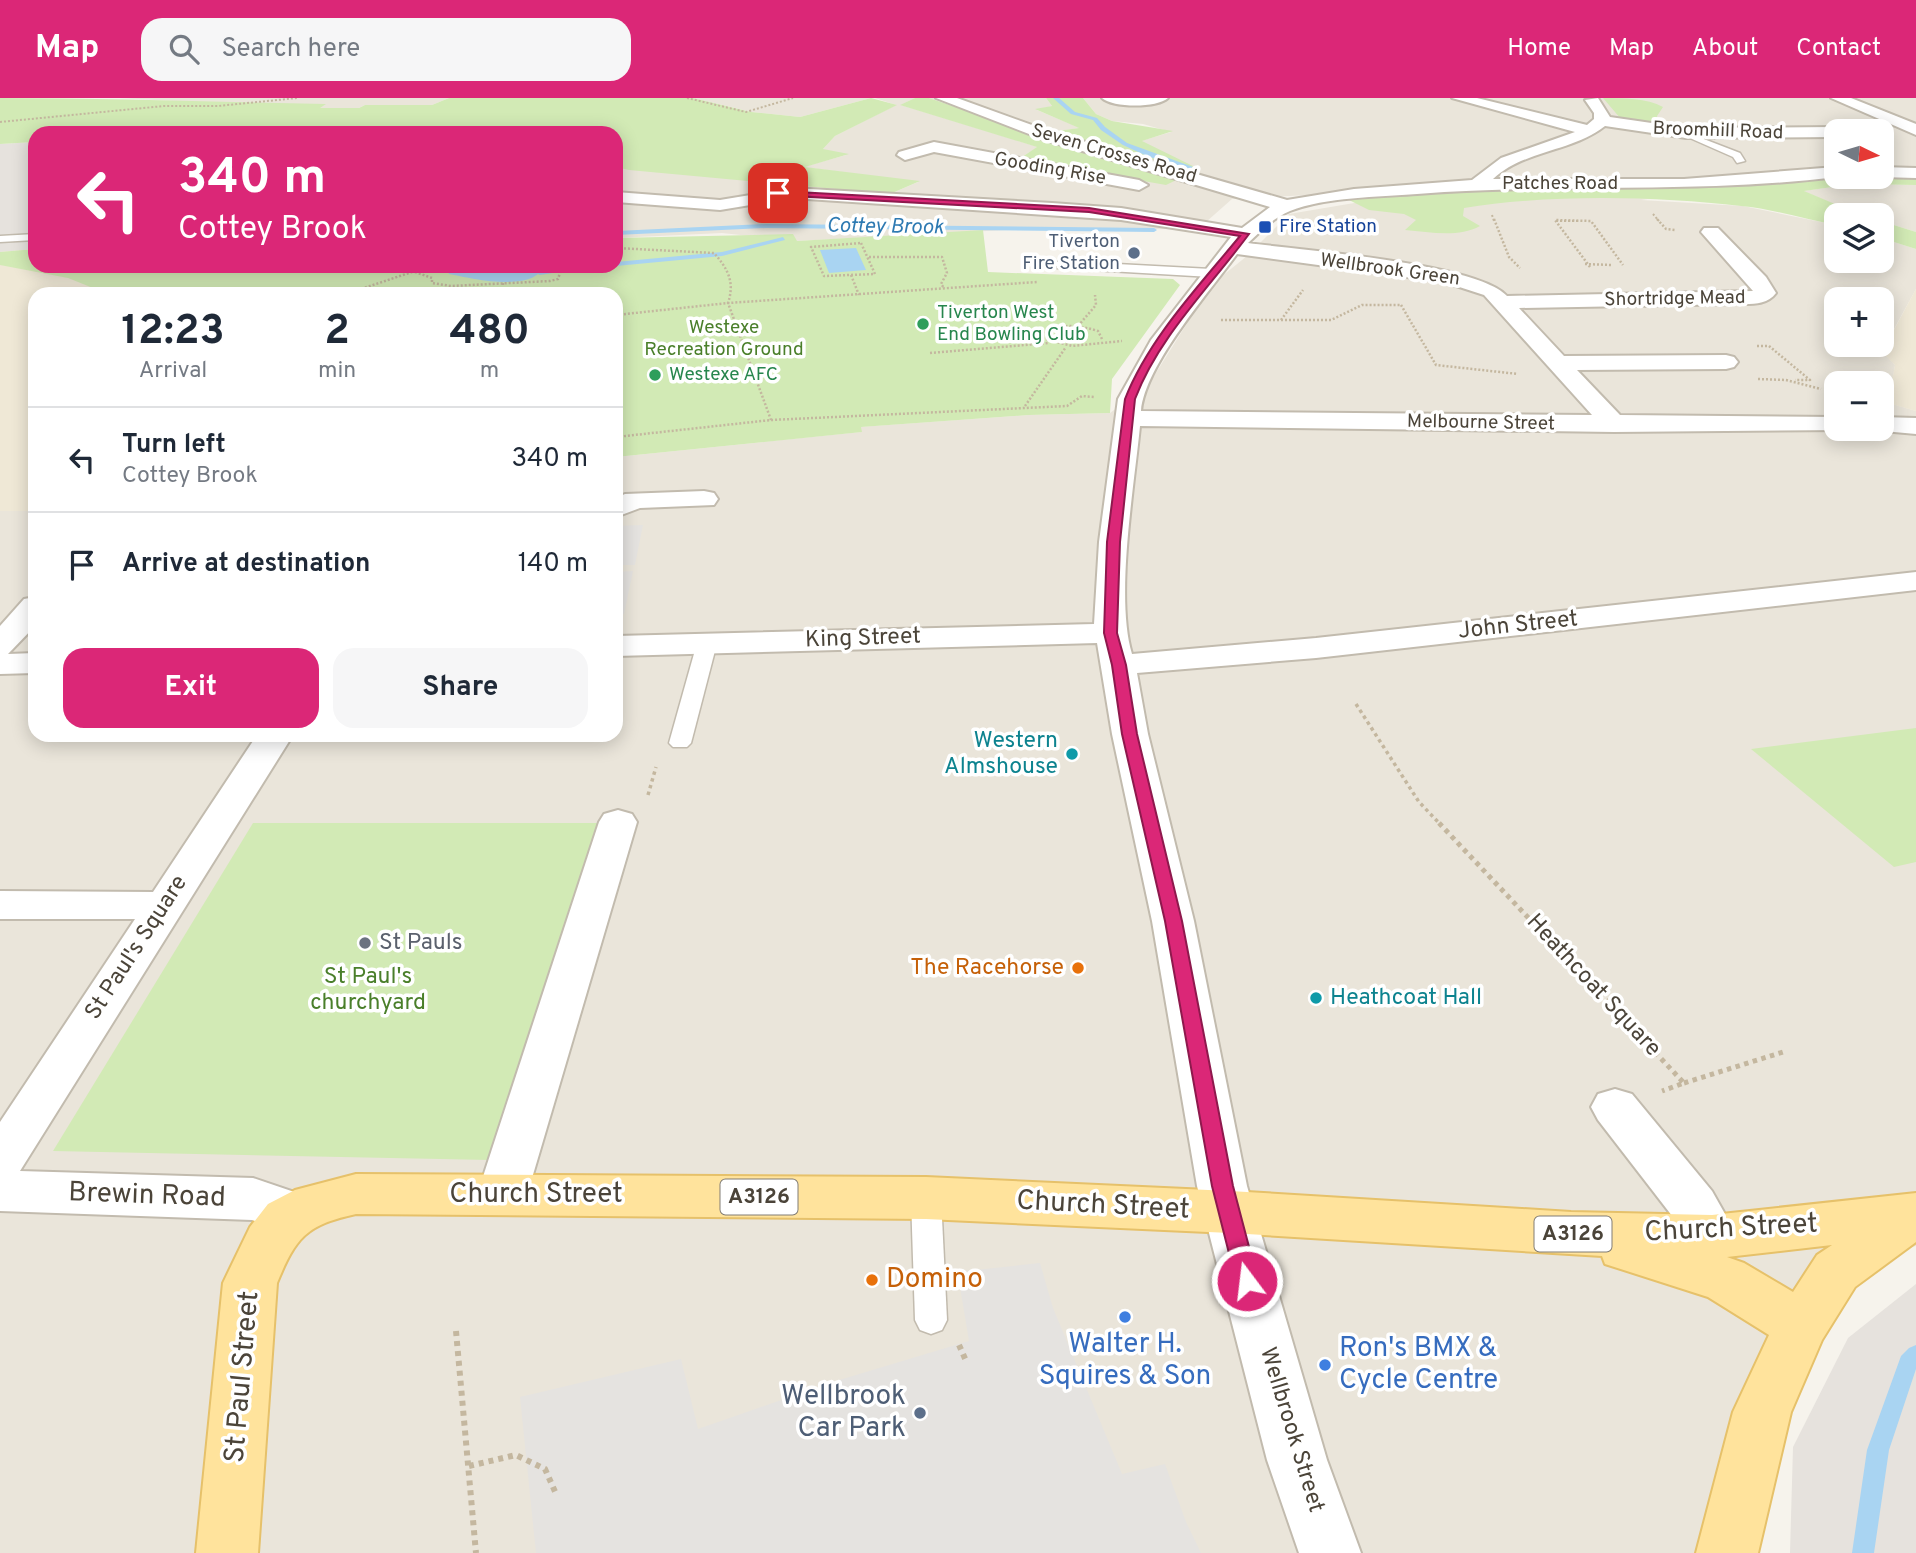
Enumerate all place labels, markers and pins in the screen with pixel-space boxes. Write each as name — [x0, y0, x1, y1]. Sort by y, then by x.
pin — [748, 163, 808, 223]
place label: Fire Station — [1279, 215, 1377, 239]
marker: Fire Station — [1257, 219, 1273, 235]
place label: Tiverton Fire Station — [1022, 230, 1120, 276]
marker: Tiverton Fire Station — [1126, 245, 1142, 261]
place label: Tiverton West End Bowling Club — [937, 301, 1086, 347]
marker: Tiverton West End Bowling Club — [915, 316, 931, 332]
place label: Westexe AFC — [669, 363, 778, 387]
marker: Westexe AFC — [647, 367, 663, 383]
place label: Western Almshouse — [944, 727, 1058, 782]
marker: Western Almshouse — [1064, 746, 1080, 762]
place label: St Pauls — [379, 929, 463, 958]
marker: St Pauls — [357, 935, 373, 951]
place label: The Racehorse — [910, 954, 1064, 983]
marker: The Racehorse — [1070, 960, 1086, 976]
place label: Heathcoat Hall — [1330, 984, 1482, 1013]
marker: Heathcoat Hall — [1308, 990, 1324, 1006]
place label: Domino — [886, 1262, 983, 1298]
marker: Domino — [864, 1272, 880, 1288]
marker: Walter H. Squires & Son — [1117, 1309, 1133, 1325]
place label: Walter H. Squires & Son — [1039, 1327, 1211, 1395]
place label: Ron's BMX & Cycle Centre — [1339, 1331, 1498, 1399]
marker: Ron's BMX & Cycle Centre — [1317, 1357, 1333, 1373]
place label: Wellbrook Car Park — [781, 1379, 906, 1447]
marker: Wellbrook Car Park — [912, 1405, 928, 1421]

